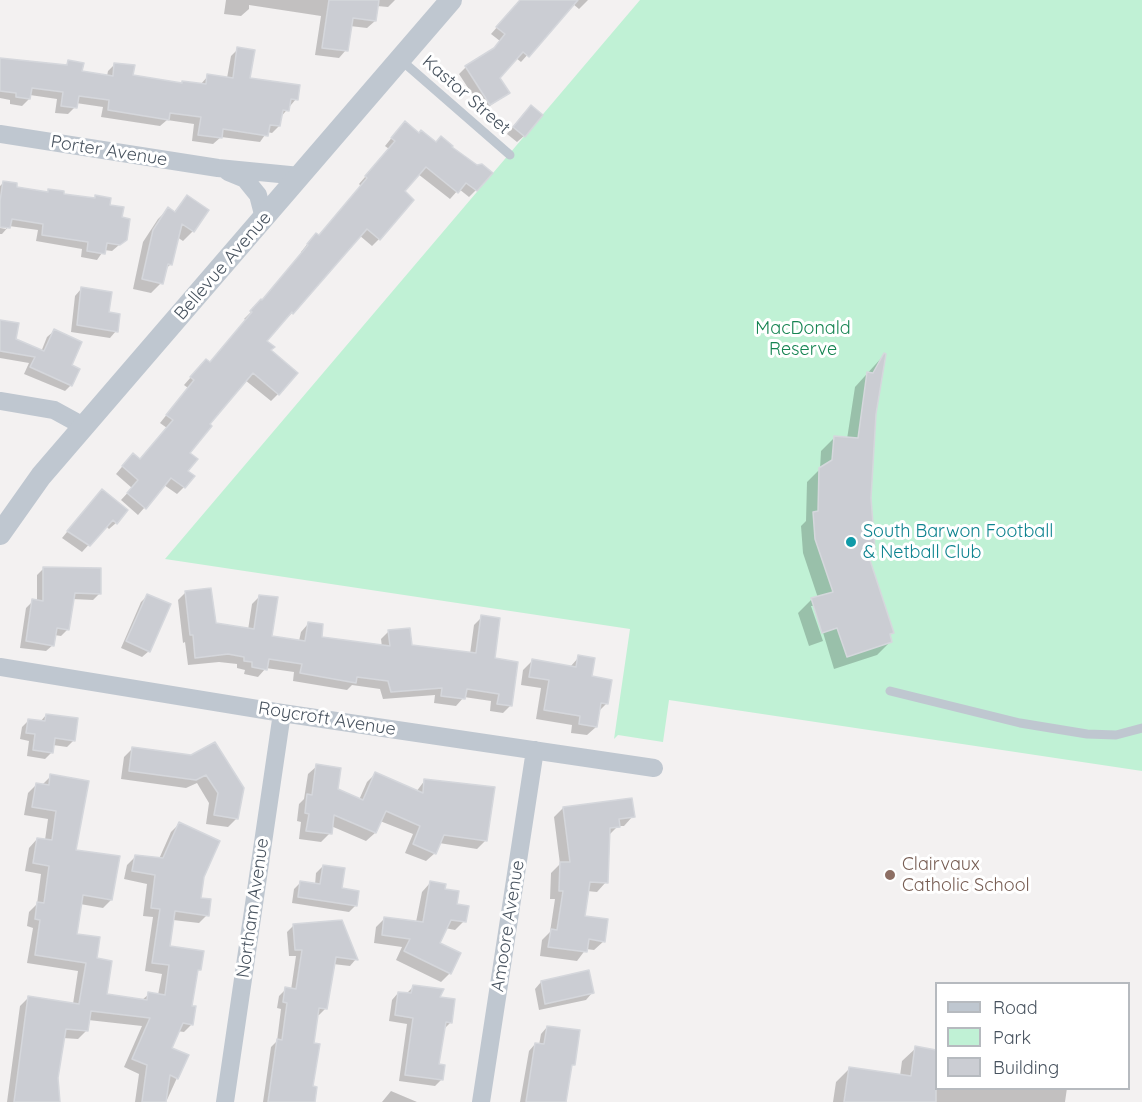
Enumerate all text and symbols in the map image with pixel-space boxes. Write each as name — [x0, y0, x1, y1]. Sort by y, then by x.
street label: Kastor Street — [418, 51, 514, 139]
street label: Porter Avenue — [49, 131, 169, 171]
street label: Bellevue Avenue — [170, 207, 276, 325]
park label: MacDonald Reserve — [755, 318, 851, 360]
place label: South Barwon Football & Netball Club — [863, 521, 1054, 564]
marker: South Barwon Football & Netball Club — [844, 535, 858, 549]
street label: Roycroft Avenue — [257, 697, 397, 741]
street label: Northam Avenue — [232, 837, 274, 979]
place label: Clairvaux Catholic School — [902, 854, 1030, 896]
street label: Amoore Avenue — [487, 859, 529, 993]
marker: Clairvaux Catholic School — [883, 868, 897, 882]
legend — [935, 982, 1130, 1090]
text: Road — [993, 996, 1038, 1019]
text: Park — [993, 1026, 1031, 1049]
text: Building — [993, 1056, 1059, 1079]

